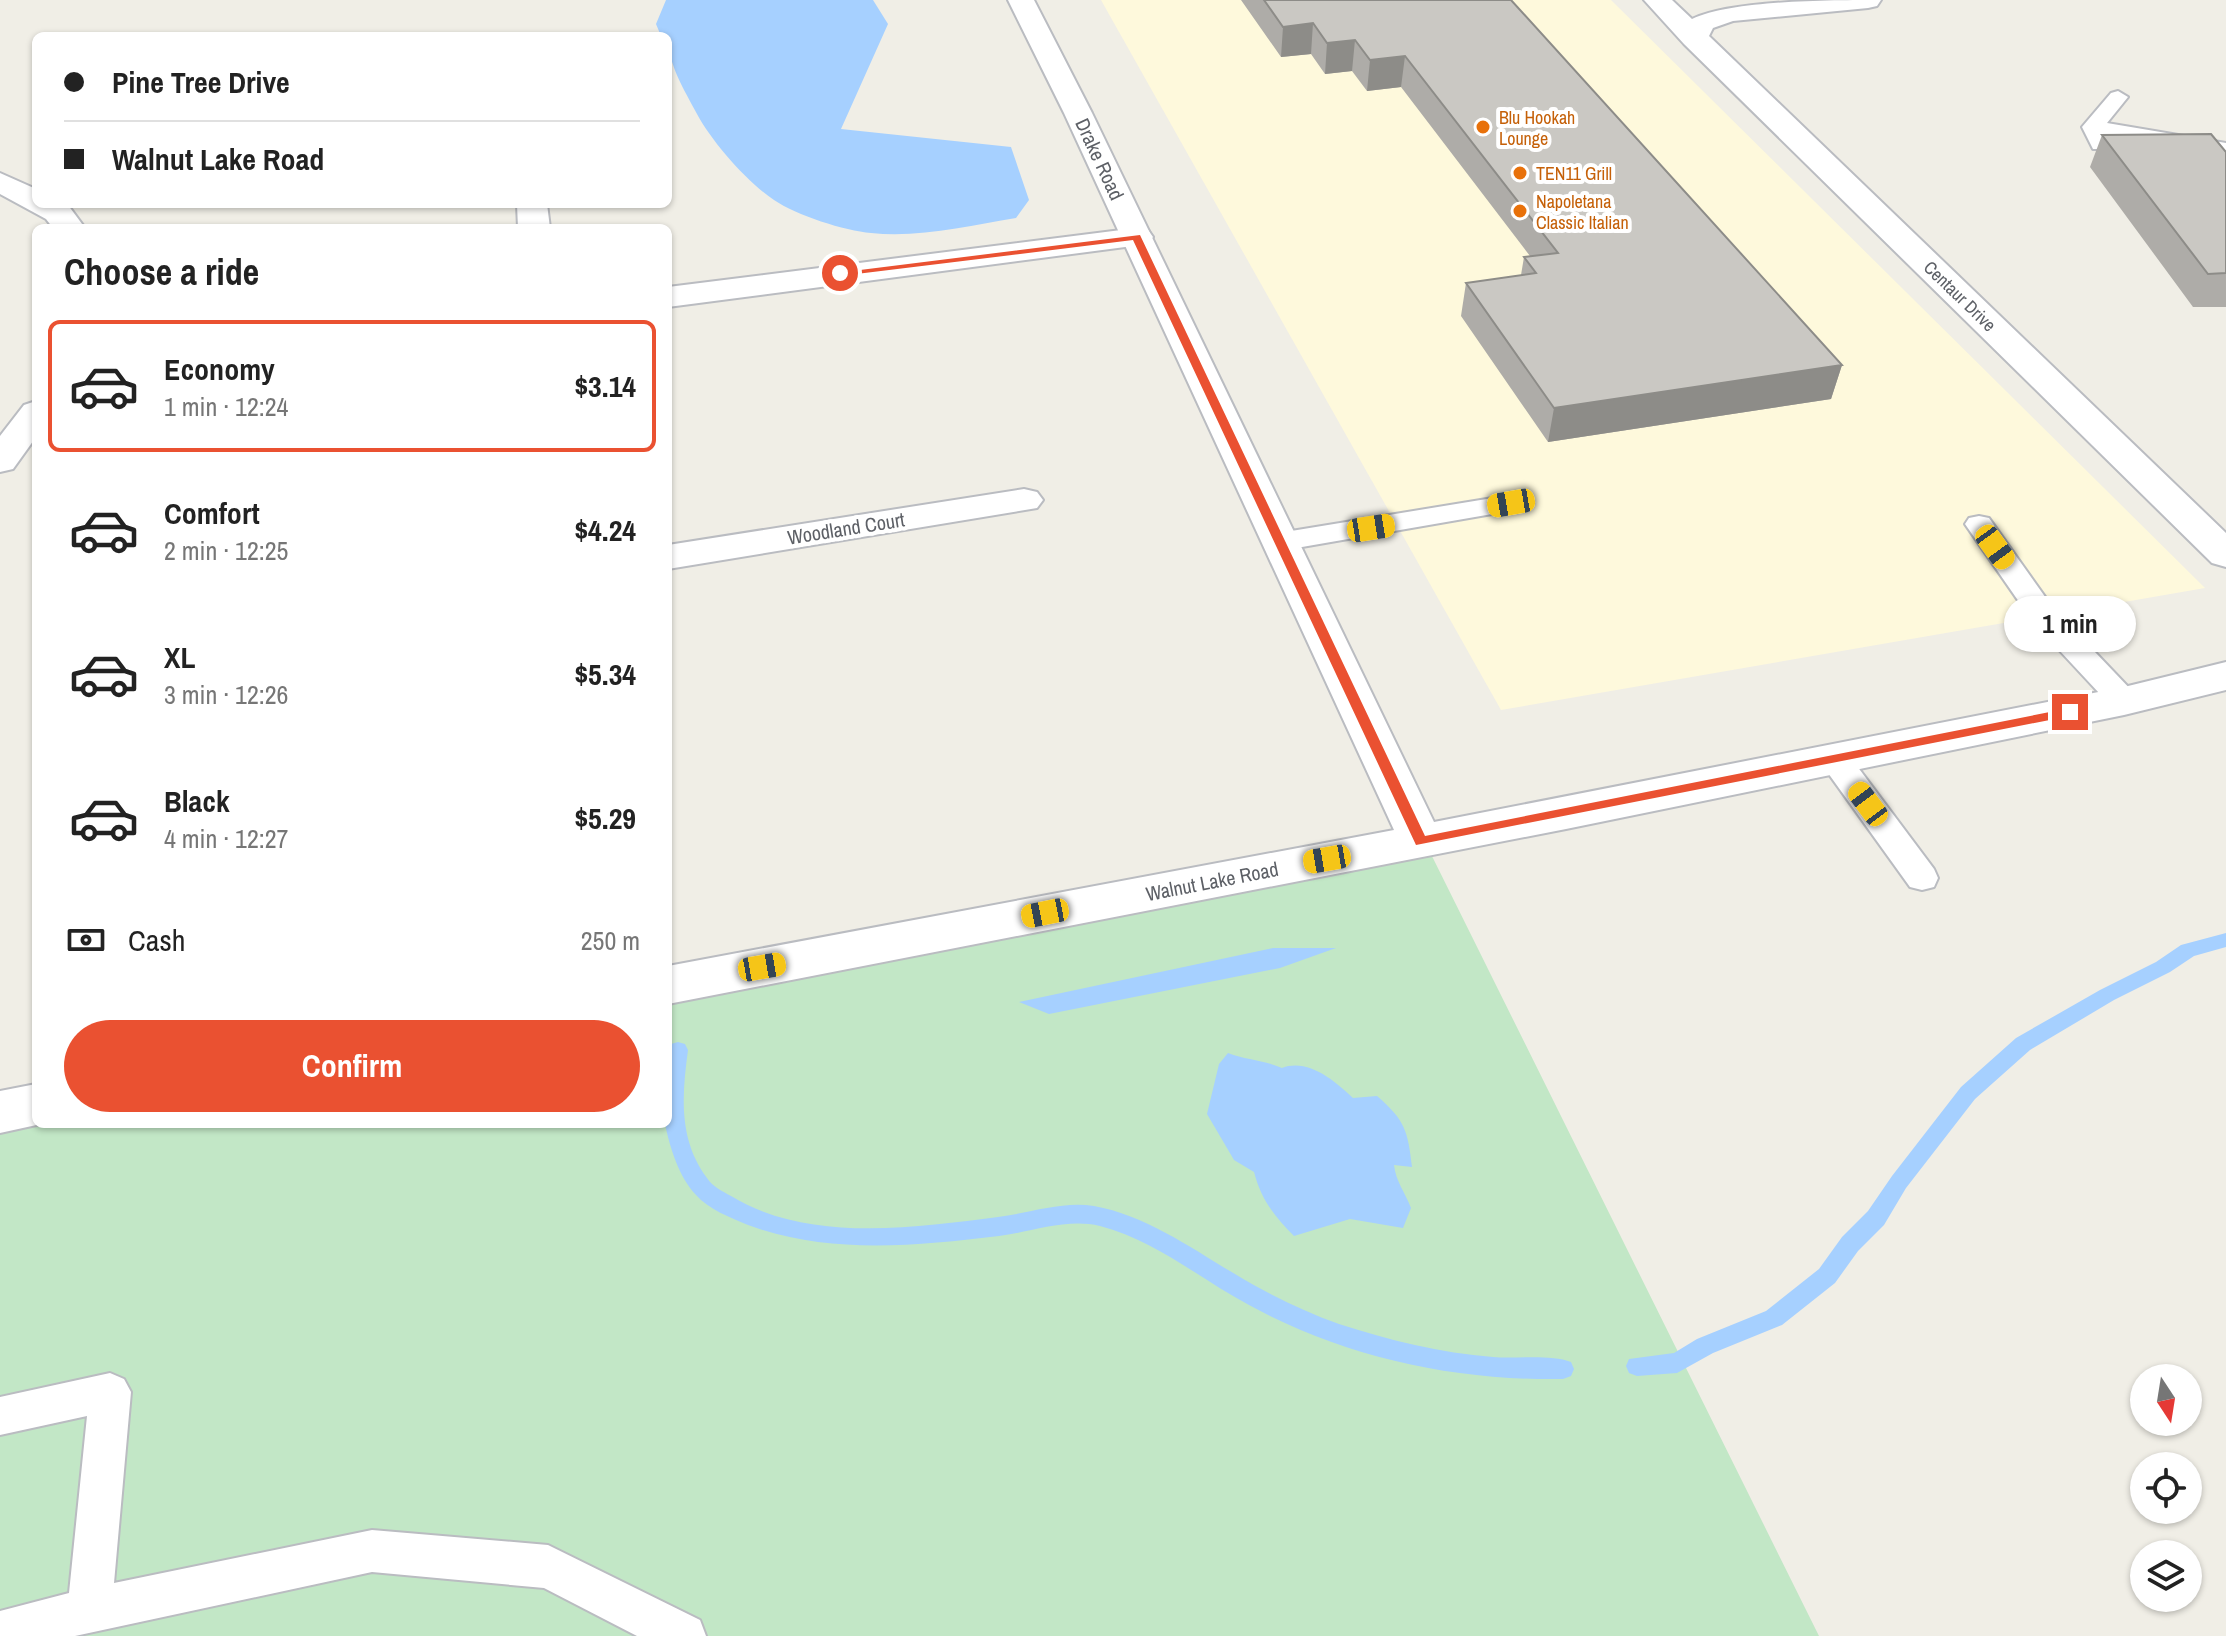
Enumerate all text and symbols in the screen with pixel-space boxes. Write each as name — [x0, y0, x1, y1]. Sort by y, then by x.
text: Pine Tree Drive — [112, 62, 290, 102]
place label: Blu Hookah Lounge — [1499, 105, 1575, 151]
street label: Drake Road — [1069, 114, 1131, 204]
marker: Blu Hookah Lounge — [1474, 118, 1492, 136]
text: Walnut Lake Road — [112, 139, 324, 179]
place label: TEN11 Grill — [1536, 161, 1612, 186]
marker: TEN11 Grill — [1511, 164, 1529, 182]
place label: Napoletana Classic Italian — [1536, 189, 1629, 235]
marker: Napoletana Classic Italian — [1511, 202, 1529, 220]
text: Choose a ride — [64, 248, 259, 296]
route start — [822, 255, 858, 291]
street label: Centaur Drive — [1918, 255, 2002, 337]
text: Economy — [164, 349, 275, 389]
icon: car — [68, 350, 140, 422]
text: $3.14 — [574, 366, 636, 406]
text: 1 min · 12:24 — [164, 389, 288, 424]
car — [1485, 487, 1537, 519]
text: Comfort — [164, 493, 260, 533]
icon: car — [68, 494, 140, 566]
street label: Woodland Court — [785, 505, 907, 551]
text: $4.24 — [574, 510, 636, 550]
car — [1345, 512, 1397, 544]
car — [1971, 521, 2019, 573]
text: 2 min · 12:25 — [164, 533, 288, 568]
callout: 1 min — [2004, 596, 2136, 652]
text: 1 min — [2042, 606, 2098, 641]
text: XL — [164, 637, 195, 677]
icon: car — [68, 638, 140, 710]
text: $5.34 — [574, 654, 636, 694]
text: 3 min · 12:26 — [164, 677, 288, 712]
route end — [2052, 694, 2088, 730]
car — [1844, 778, 1892, 830]
text: Black — [164, 781, 230, 821]
icon: car — [68, 782, 140, 854]
text: $5.29 — [574, 798, 636, 838]
text: 4 min · 12:27 — [164, 821, 288, 856]
car — [1301, 843, 1353, 875]
street label: Walnut Lake Road — [1143, 855, 1281, 907]
car — [1019, 897, 1071, 929]
icon: cash — [64, 918, 108, 962]
text: Cash — [128, 920, 185, 960]
text: 250 m — [581, 923, 640, 958]
car — [736, 951, 788, 983]
button: Confirm — [64, 1020, 640, 1112]
north arrow — [2130, 1364, 2202, 1436]
map controls — [2130, 1364, 2202, 1612]
button: locate — [2130, 1452, 2202, 1524]
button: layers — [2130, 1540, 2202, 1612]

